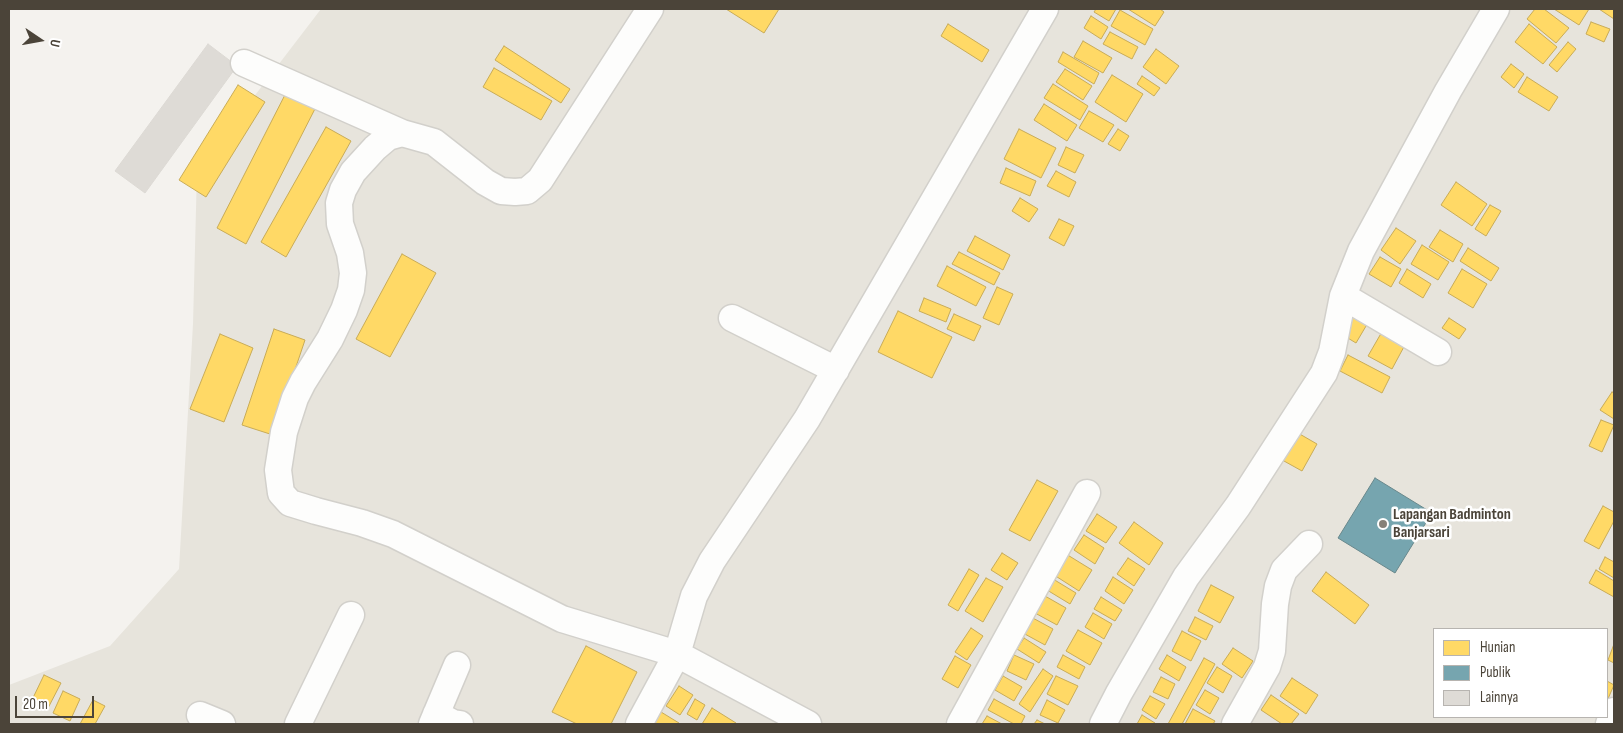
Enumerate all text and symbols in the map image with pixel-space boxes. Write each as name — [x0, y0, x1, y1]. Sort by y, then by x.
north arrow — [15, 15, 65, 65]
text: U — [46, 38, 64, 49]
place label: Lapangan Badminton Banjarsari — [1393, 505, 1511, 543]
marker: Lapangan Badminton Banjarsari — [1377, 518, 1389, 530]
legend — [1433, 628, 1608, 718]
text: Hunian — [1480, 638, 1515, 657]
text: Publik — [1480, 663, 1510, 682]
scale bar — [18, 686, 96, 718]
text: Lainnya — [1480, 688, 1518, 707]
text: 20 m — [23, 695, 48, 714]

